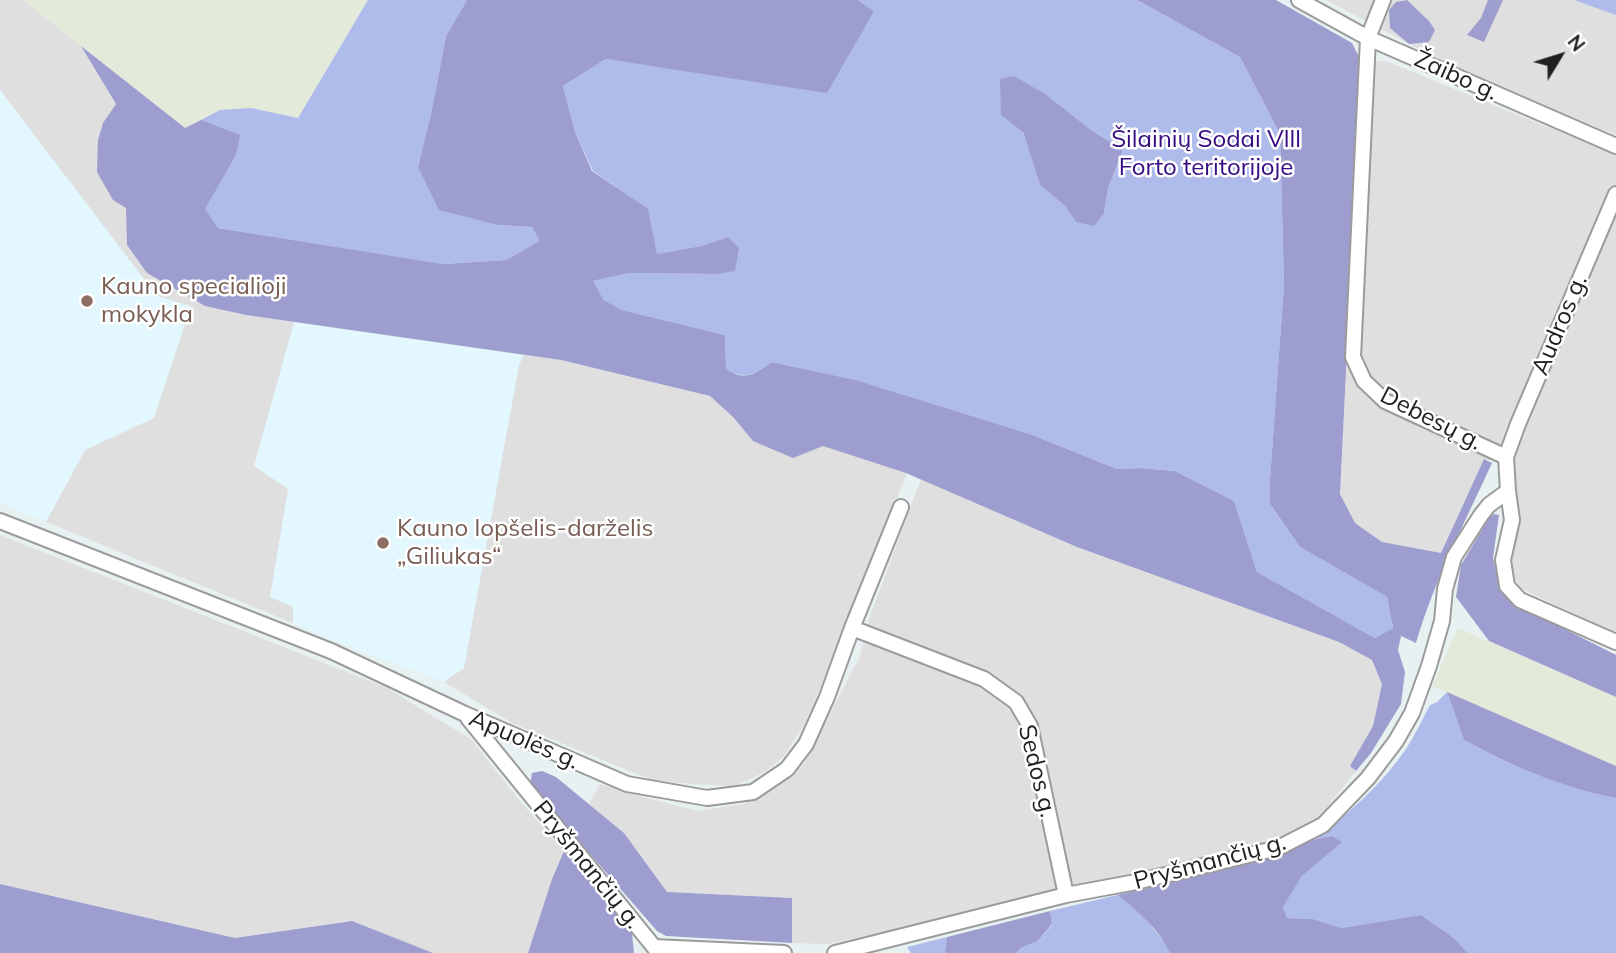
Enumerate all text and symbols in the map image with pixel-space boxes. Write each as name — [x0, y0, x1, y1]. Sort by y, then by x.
north arrow — [1525, 21, 1595, 91]
text: N — [1563, 30, 1590, 56]
street label: Žaibo g. — [1410, 45, 1502, 107]
park label: Šilainių Sodai Vlll Forto teritorijoje — [1111, 126, 1301, 182]
street label: Audros g. — [1526, 270, 1594, 380]
place label: Kauno specialioji mokykla — [101, 273, 286, 329]
marker: Kauno specialioji mokykla — [79, 293, 95, 309]
street label: Debesų g. — [1375, 381, 1487, 457]
place label: Kauno lopšelis-darželis „Giliukas“ — [397, 515, 653, 571]
marker: Kauno lopšelis-darželis „Giliukas“ — [375, 535, 391, 551]
street label: Apuolės g. — [465, 704, 583, 776]
street label: Sedos g. — [1012, 722, 1062, 820]
street label: Pryšmančių g. — [527, 795, 647, 935]
street label: Pryšmančių g. — [1131, 828, 1289, 896]

